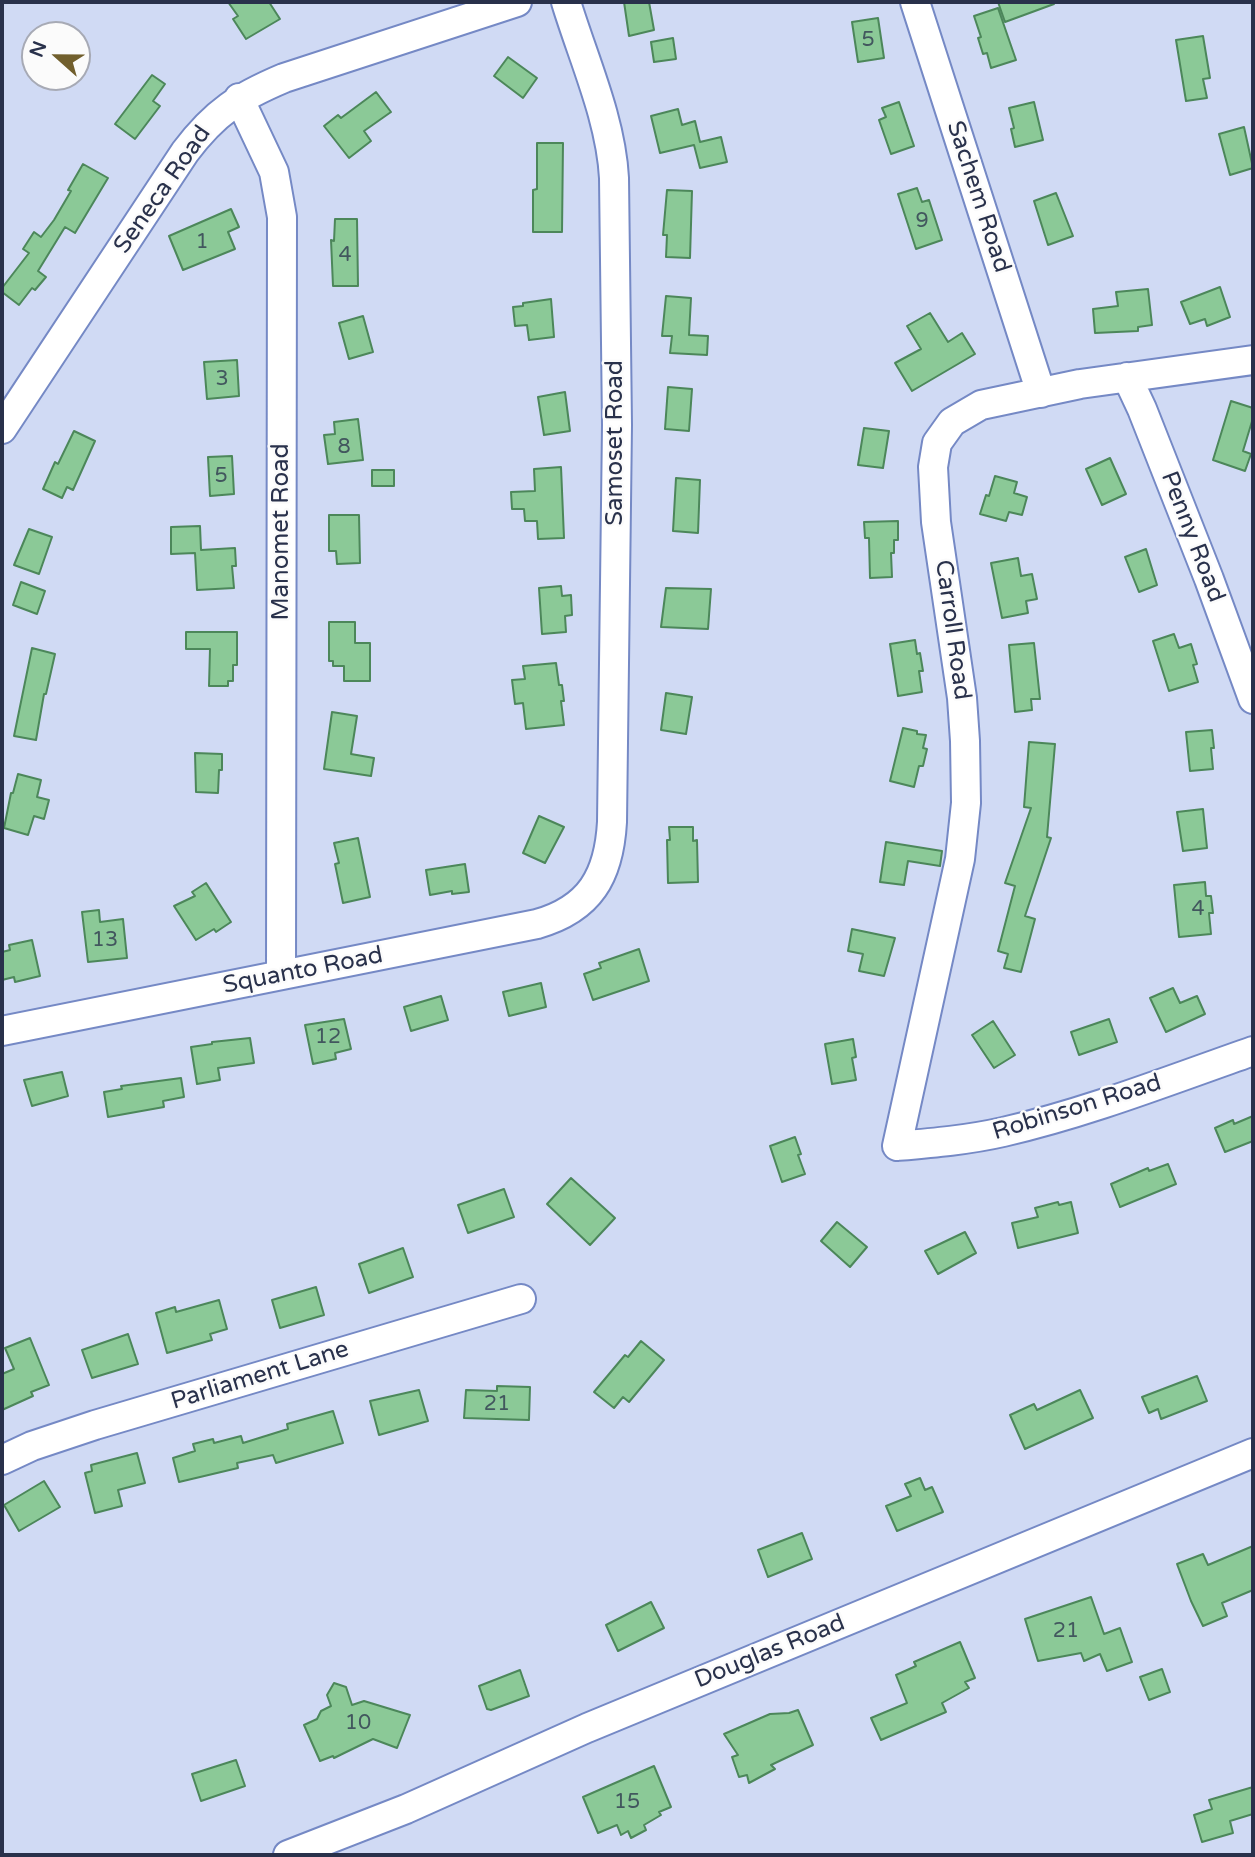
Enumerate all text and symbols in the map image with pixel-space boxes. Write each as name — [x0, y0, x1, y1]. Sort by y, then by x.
north arrow — [21, 21, 91, 91]
house number: 5 — [861, 27, 875, 53]
text: N — [25, 38, 51, 60]
street label: Sachem Road — [940, 117, 1016, 277]
street label: Seneca Road — [108, 121, 218, 259]
house number: 9 — [915, 208, 929, 234]
house number: 1 — [195, 229, 209, 255]
house number: 4 — [338, 242, 352, 268]
street label: Samoset Road — [602, 360, 630, 526]
house number: 3 — [215, 366, 229, 392]
house number: 8 — [337, 434, 351, 460]
street label: Manomet Road — [268, 443, 296, 621]
house number: 5 — [214, 463, 228, 489]
street label: Penny Road — [1154, 468, 1230, 606]
street label: Carroll Road — [928, 558, 976, 702]
house number: 4 — [1191, 896, 1205, 922]
house number: 13 — [92, 927, 118, 953]
street label: Squanto Road — [220, 941, 386, 1001]
house number: 12 — [315, 1024, 341, 1050]
street label: Robinson Road — [989, 1069, 1165, 1147]
street label: Parliament Lane — [168, 1335, 352, 1417]
house number: 21 — [484, 1391, 510, 1417]
street label: Douglas Road — [691, 1609, 849, 1695]
house number: 21 — [1053, 1618, 1079, 1644]
house number: 10 — [345, 1710, 371, 1736]
house number: 15 — [614, 1789, 640, 1815]

